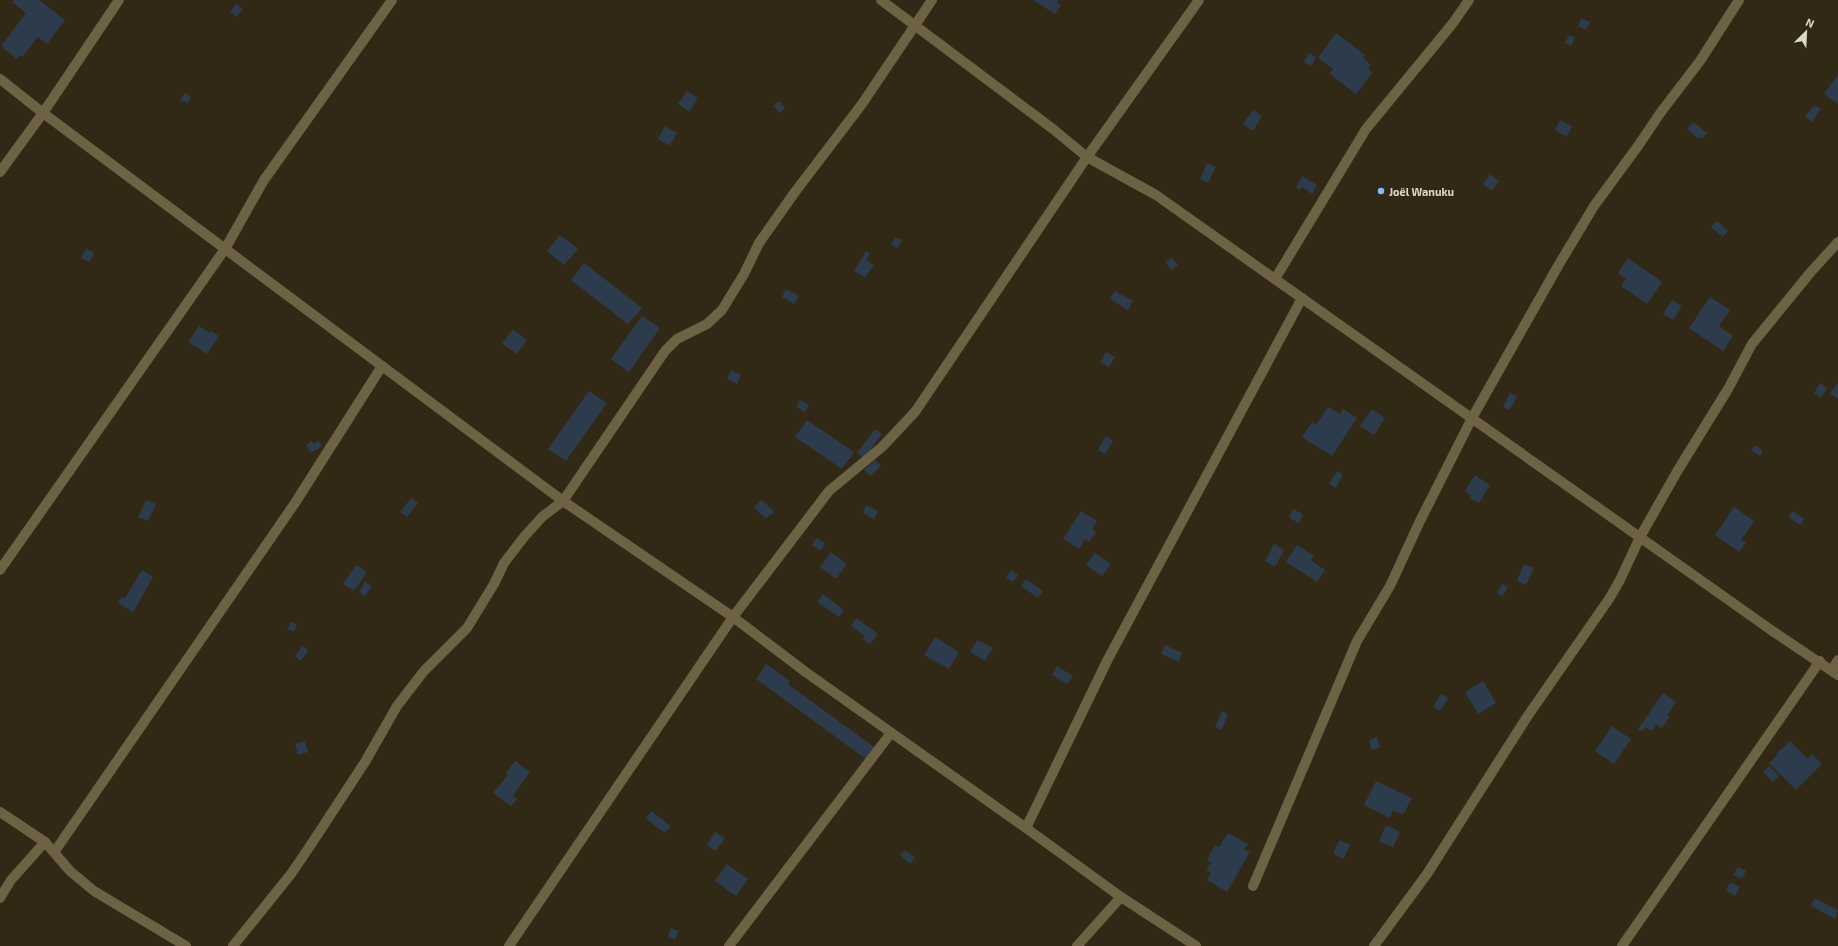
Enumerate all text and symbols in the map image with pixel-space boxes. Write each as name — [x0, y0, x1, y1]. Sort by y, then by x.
north arrow — [1786, 12, 1826, 52]
text: N — [1804, 15, 1817, 30]
place label: Joël Wanuku — [1389, 185, 1454, 198]
marker: Joël Wanuku — [1376, 186, 1386, 196]

